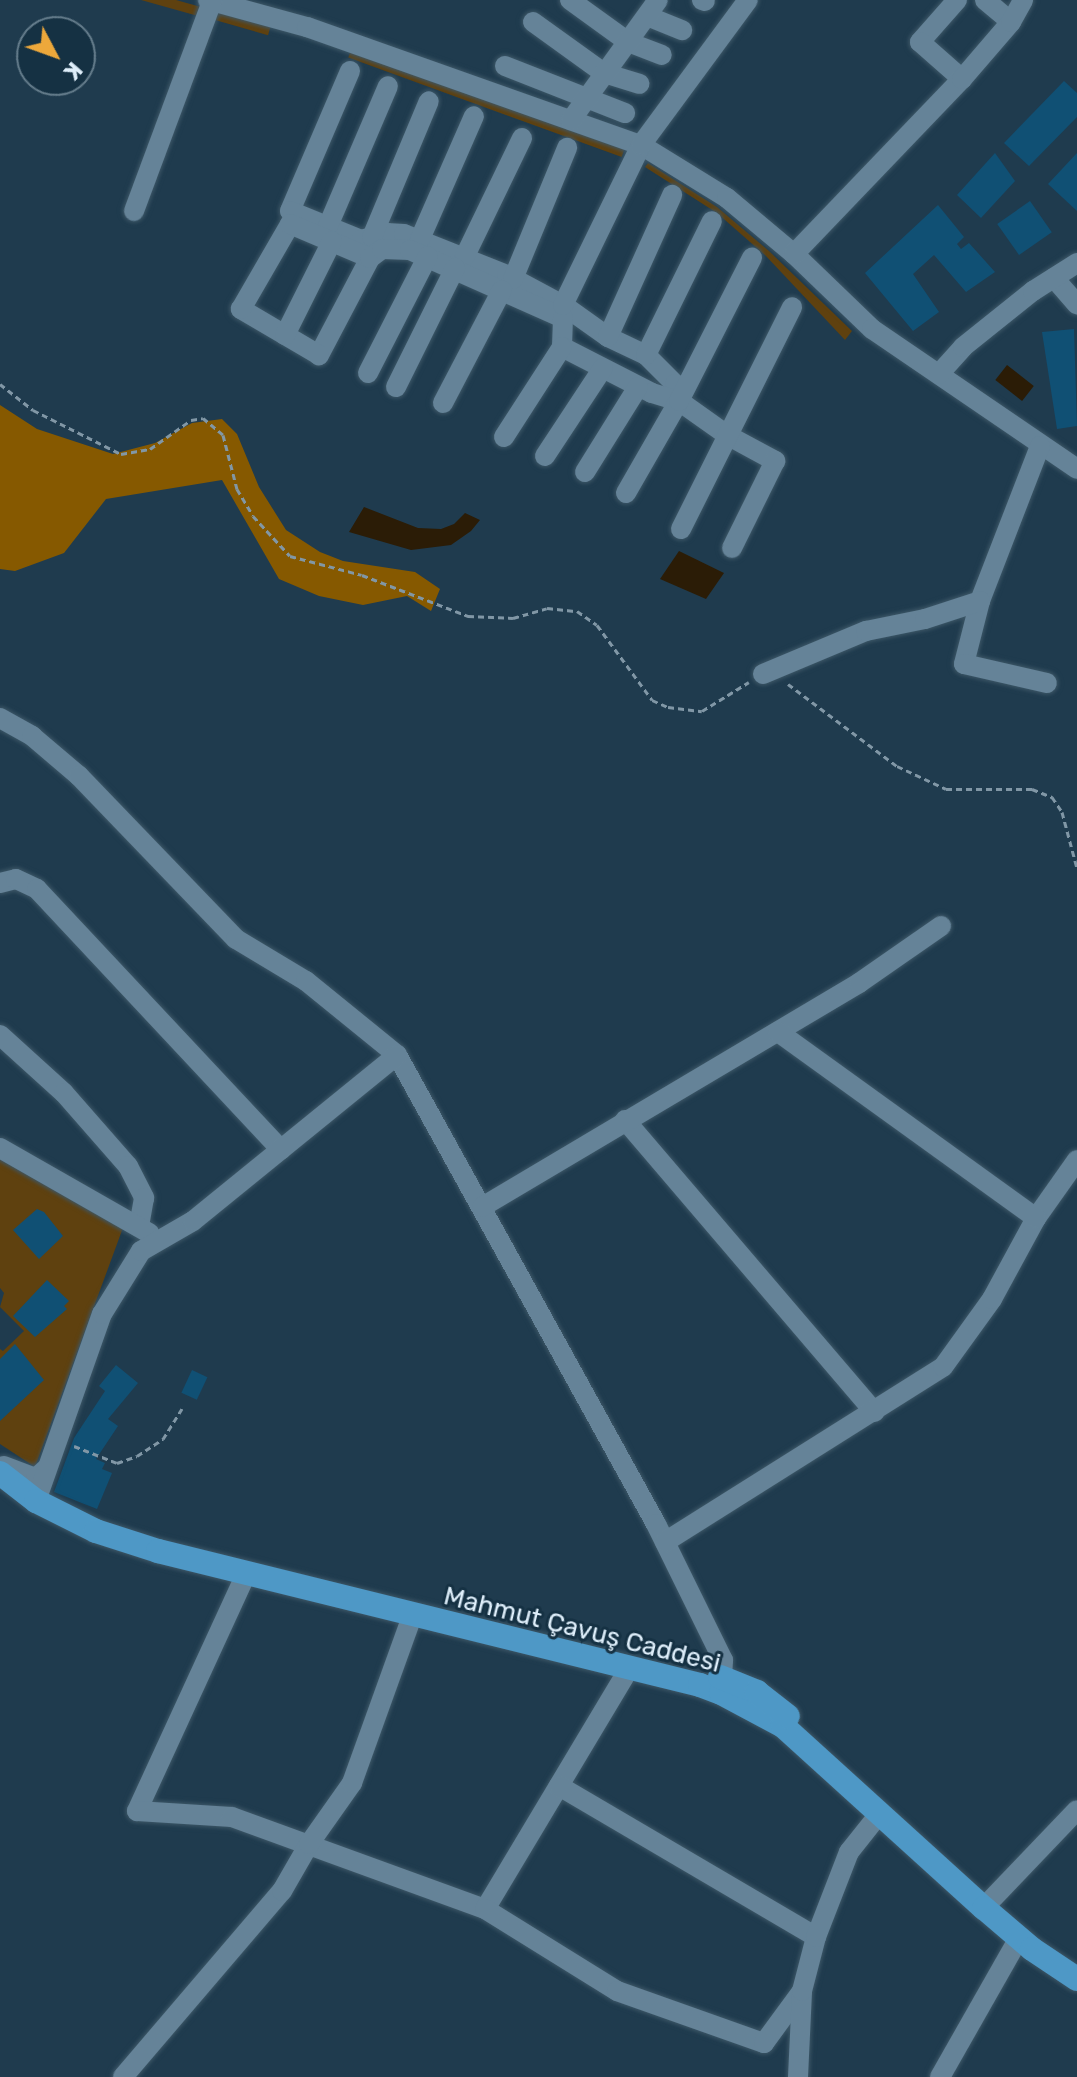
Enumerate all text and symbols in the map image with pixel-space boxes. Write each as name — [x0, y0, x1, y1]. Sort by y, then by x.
north arrow — [16, 16, 96, 96]
text: K — [58, 56, 88, 85]
street label: Mahmut Çavuş Caddesi — [440, 1581, 724, 1679]

